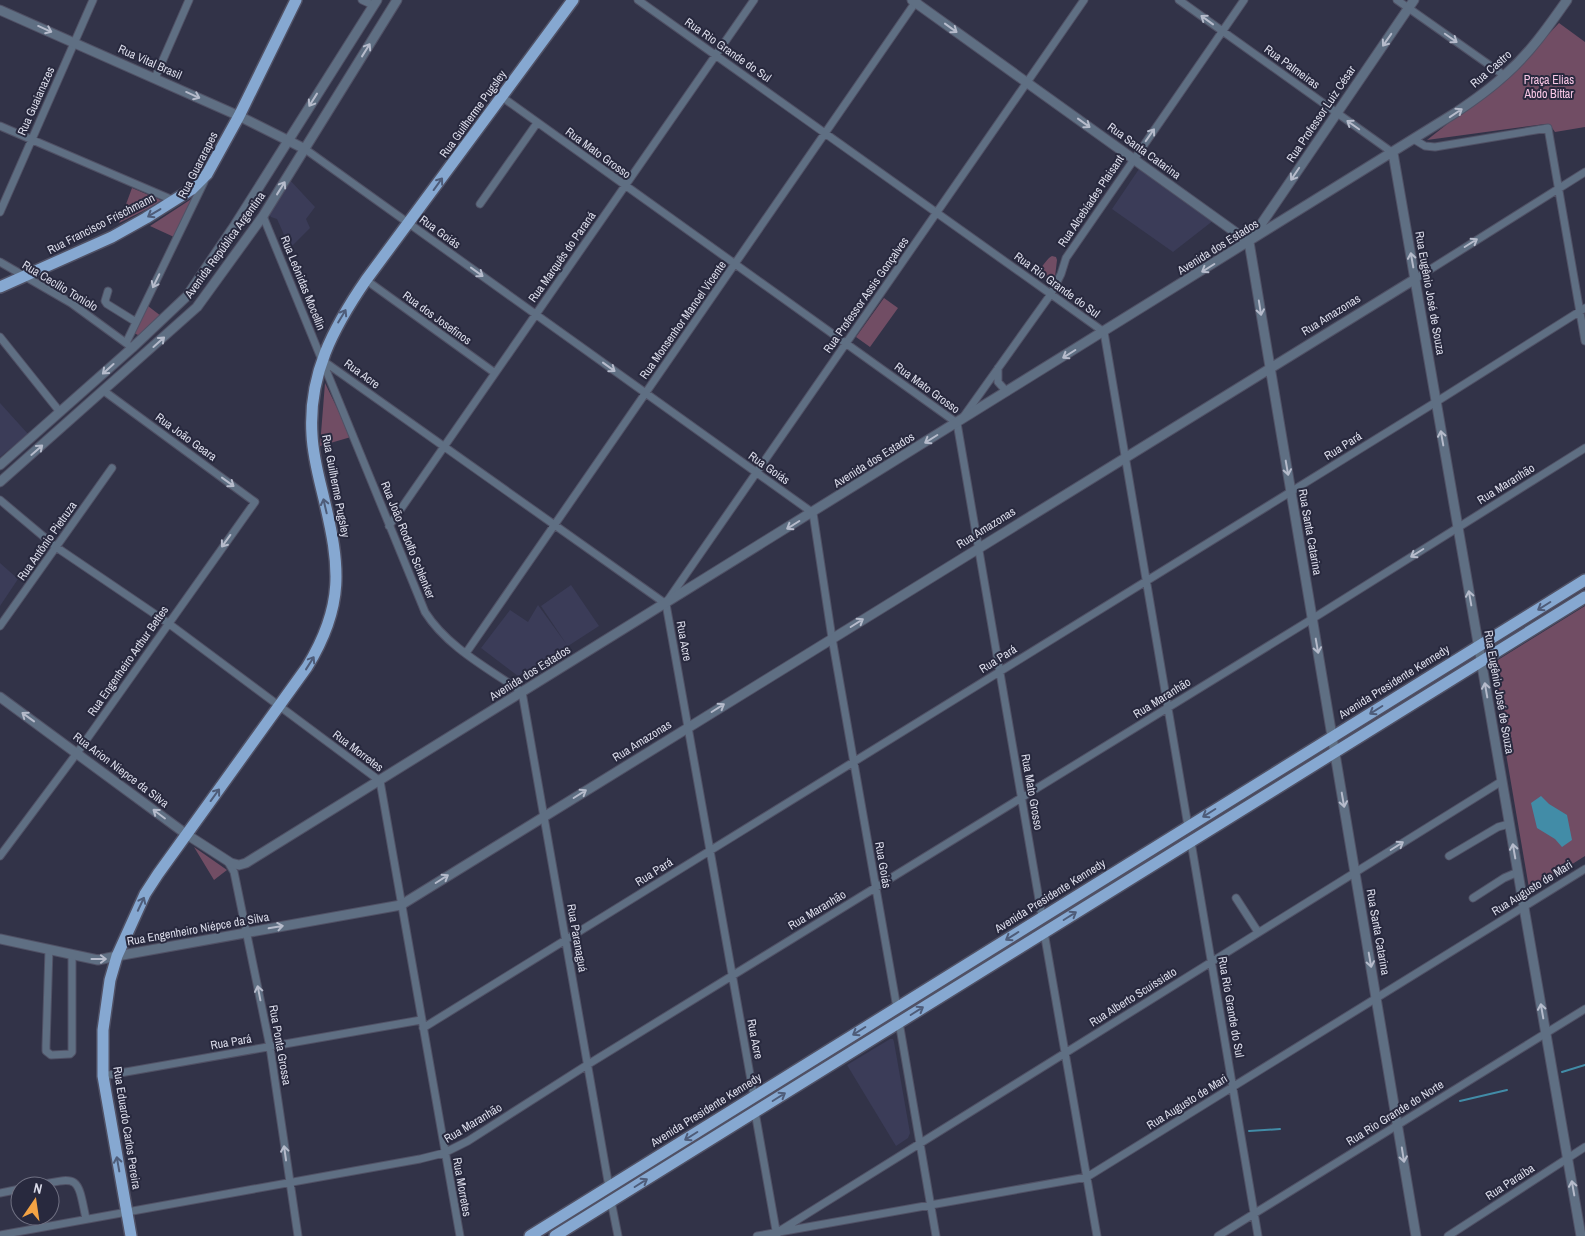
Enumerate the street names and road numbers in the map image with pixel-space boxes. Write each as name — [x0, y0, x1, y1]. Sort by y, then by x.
street label: Rua Rio Grande do Sul — [682, 14, 774, 86]
street label: Rua Vital Brasil — [116, 41, 184, 83]
street label: Rua Palmeiras — [1261, 41, 1323, 93]
street label: Rua Castro — [1467, 47, 1515, 91]
street label: Rua Professor Luiz César — [1283, 62, 1360, 165]
street label: Rua Guaianazes — [14, 64, 58, 138]
street label: Rua Guilherme Pugsley — [436, 67, 510, 161]
street label: Rua Santa Catarina — [1104, 119, 1184, 183]
street label: Rua Mato Grosso — [562, 124, 634, 182]
street label: Rua Guararapes — [174, 129, 222, 201]
street label: Rua Alcebíades Plaisant — [1054, 152, 1128, 250]
street label: Avenida República Argentina — [180, 188, 269, 302]
street label: Rua Francisco Frischmann — [44, 190, 158, 258]
street label: Rua Marquês do Paraná — [525, 208, 600, 306]
street label: Rua Goiás — [416, 212, 464, 252]
street label: Avenida dos Estados — [1174, 216, 1262, 279]
street label: Rua Eugênio José de Souza — [1411, 230, 1449, 357]
street label: Rua Leônidas Mocellin — [277, 233, 329, 333]
street label: Rua Professor Assis Gonçalves — [820, 234, 912, 356]
street label: Rua Rio Grande do Sul — [1011, 248, 1103, 322]
street label: Rua Cecílio Toniolo — [19, 257, 101, 315]
street label: Rua Monsenhor Manoel Vicente — [636, 258, 730, 382]
street label: Rua dos Josefinos — [399, 288, 475, 348]
street label: Rua Amazonas — [1298, 290, 1364, 339]
street label: Rua Acre — [341, 356, 383, 392]
street label: Rua Mato Grosso — [891, 359, 963, 417]
street label: Rua João Geara — [152, 409, 220, 465]
street label: Rua Pará — [1321, 428, 1365, 464]
street label: Avenida dos Estados — [830, 429, 918, 492]
street label: Rua Guilherme Pugsley — [318, 433, 354, 539]
street label: Rua Goiás — [745, 448, 793, 488]
street label: Rua Maranhão — [1474, 460, 1538, 508]
street label: Rua João Rodolfo Schlenker — [377, 479, 439, 602]
street label: Rua Santa Catarina — [1295, 488, 1326, 577]
street label: Rua Antônio Pietruza — [14, 498, 81, 584]
street label: Rua Amazonas — [953, 503, 1019, 552]
street label: Rua Engenheiro Arthur Bettes — [84, 603, 172, 719]
street label: Rua Acre — [673, 620, 695, 662]
street label: Rua Eugênio José de Souza — [1480, 629, 1518, 756]
street label: Rua Pará — [976, 641, 1020, 677]
street label: Avenida Presidente Kennedy — [1335, 641, 1453, 723]
street label: Avenida dos Estados — [486, 642, 574, 705]
street label: Rua Maranhão — [1130, 674, 1194, 722]
street label: Rua Amazonas — [609, 716, 675, 765]
street label: Rua Morretes — [329, 727, 387, 775]
street label: Rua Arion Niepce da Silva — [70, 729, 173, 812]
street label: Rua Mato Grosso — [1017, 753, 1047, 831]
street label: Rua Goiás — [871, 840, 895, 890]
street label: Rua Pará — [632, 854, 676, 890]
street label: Avenida Presidente Kennedy — [991, 855, 1109, 937]
street label: Rua Augusto de Mari — [1489, 857, 1575, 919]
street label: Rua Maranhão — [785, 886, 849, 934]
street label: Rua Santa Catarina — [1363, 888, 1394, 977]
street label: Rua Paranaguá — [563, 903, 591, 974]
street label: Rua Engenheiro Niépce da Silva — [126, 909, 271, 949]
street label: Rua Rio Grande do Sul — [1214, 955, 1248, 1059]
street label: Rua Alberto Scuissiato — [1086, 964, 1180, 1030]
street label: Rua Ponta Grossa — [265, 1004, 295, 1087]
street label: Rua Acre — [743, 1018, 767, 1060]
street label: Rua Pará — [209, 1030, 253, 1053]
street label: Rua Eduardo Carlos Pereira — [109, 1065, 145, 1191]
street label: Avenida Presidente Kennedy — [647, 1069, 765, 1151]
street label: Rua Augusto de Mari — [1144, 1071, 1230, 1133]
street label: Rua Rio Grande do Norte — [1343, 1077, 1447, 1149]
street label: Rua Maranhão — [441, 1099, 505, 1147]
street label: Rua Morretes — [449, 1156, 475, 1218]
street label: Rua Paraíba — [1482, 1160, 1538, 1204]

